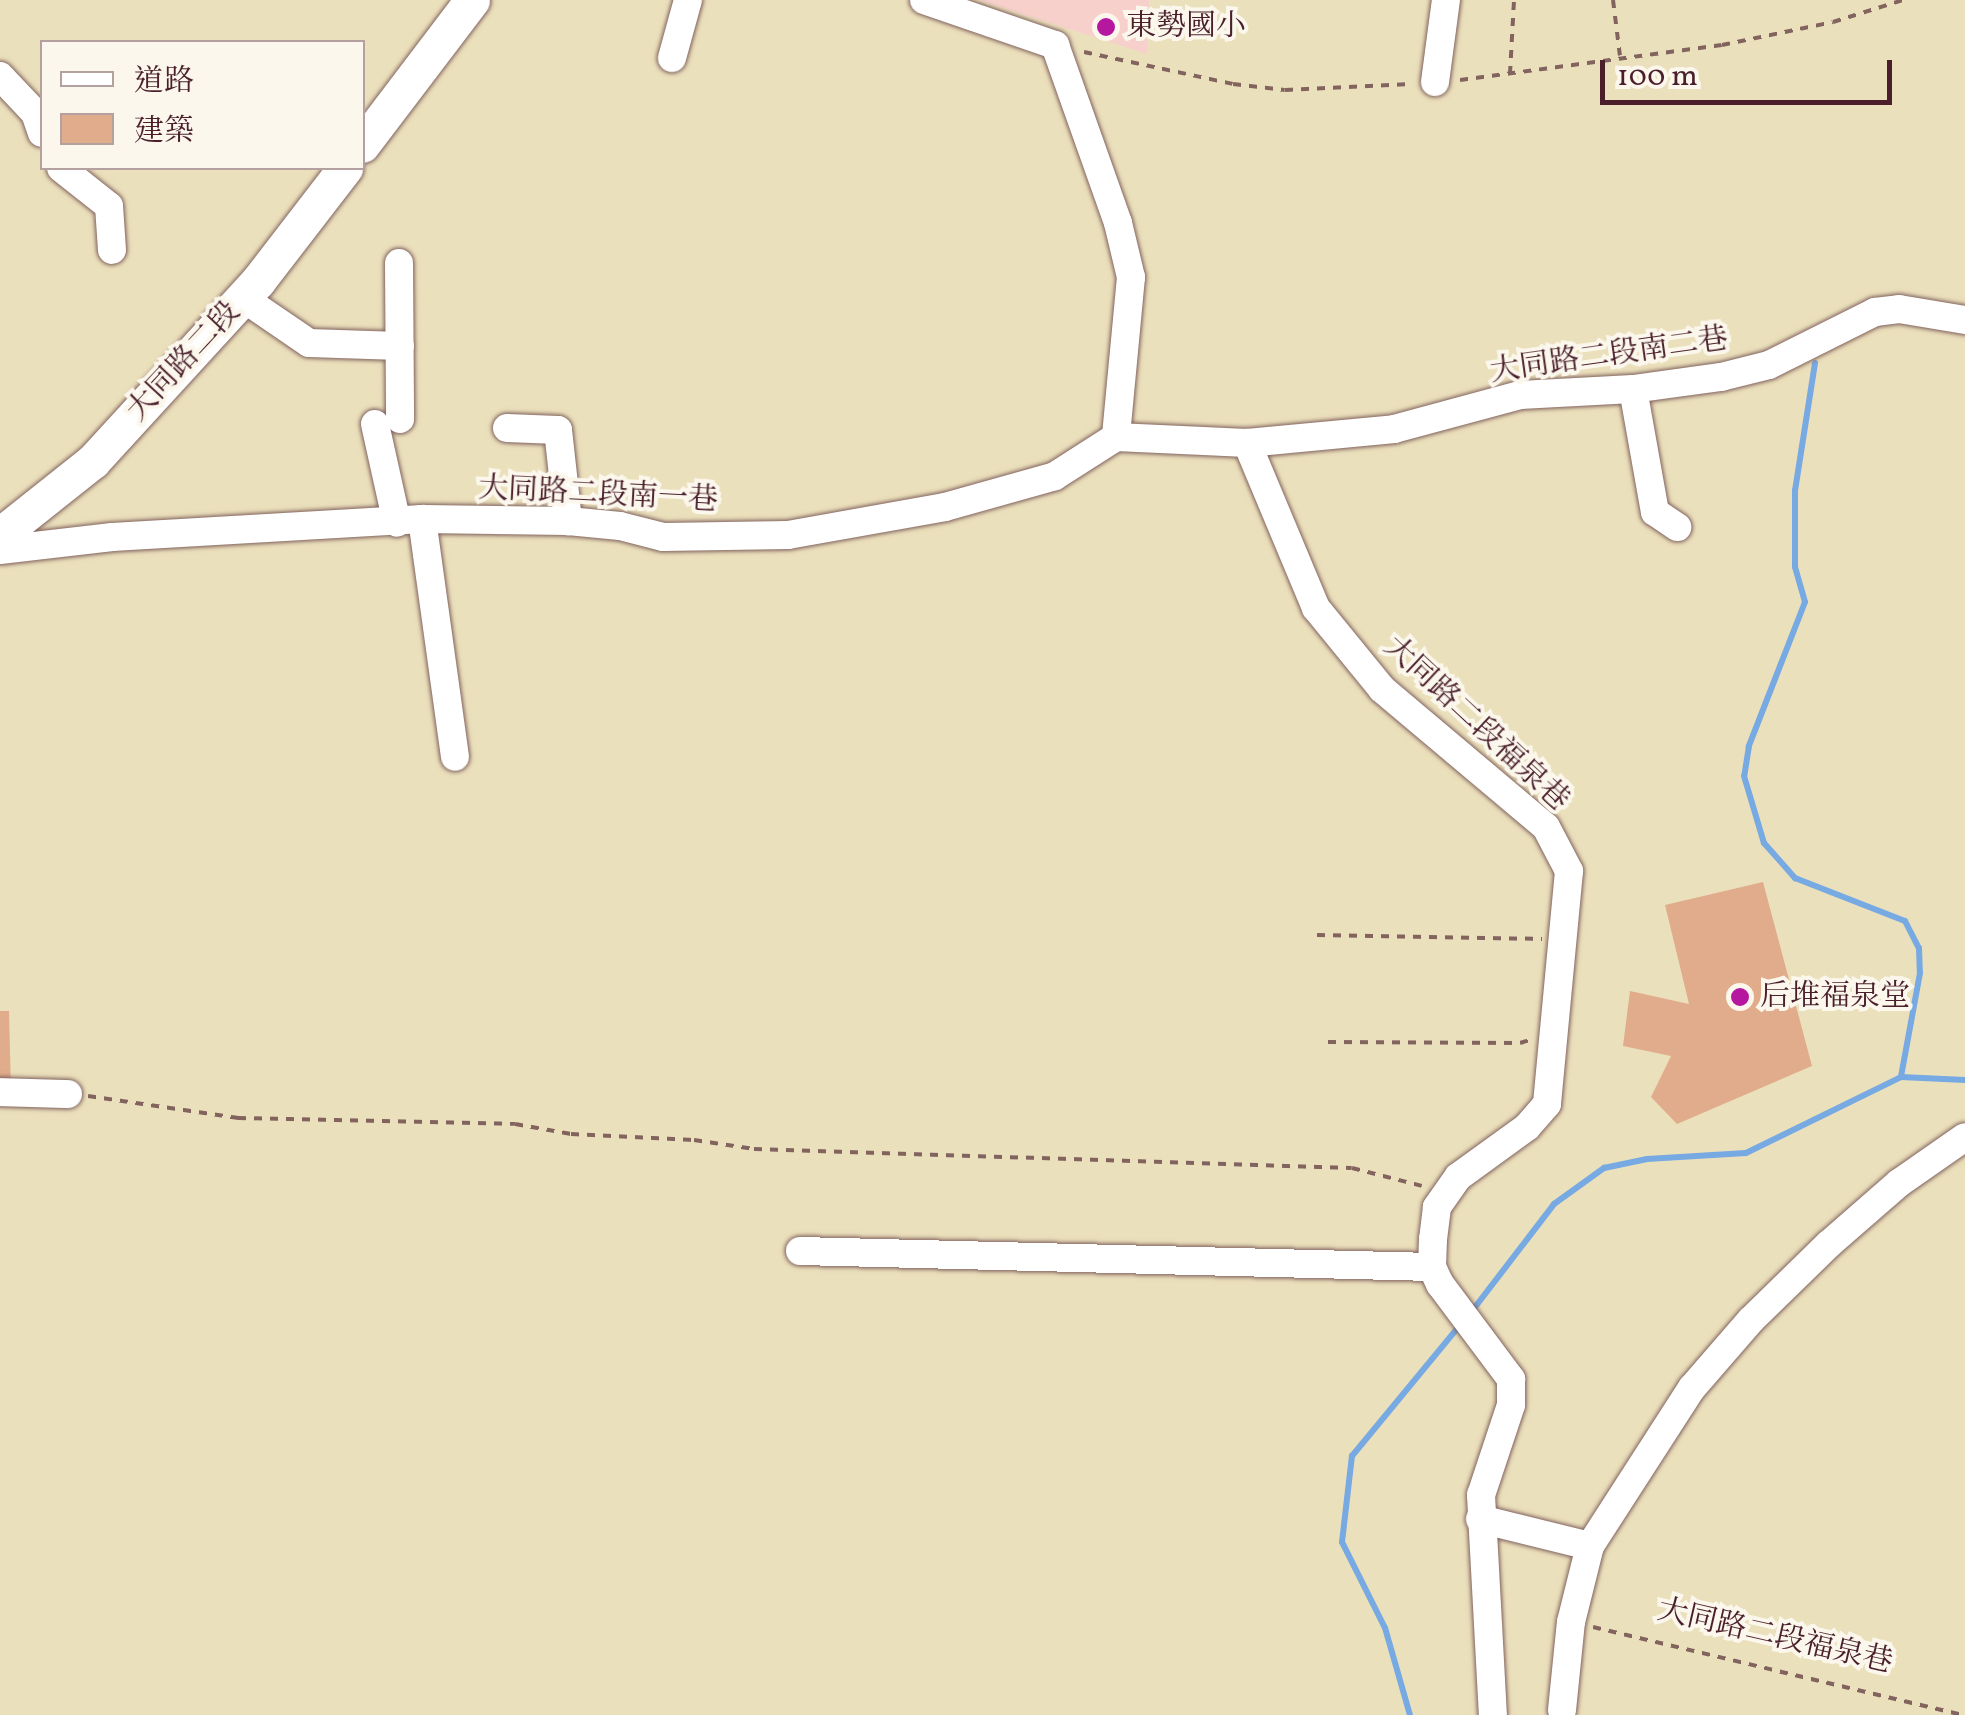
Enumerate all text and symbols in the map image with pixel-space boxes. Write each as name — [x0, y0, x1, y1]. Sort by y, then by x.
place label: 東勢國小 — [1126, 9, 1246, 45]
marker: 東勢國小 — [1095, 16, 1117, 38]
legend — [40, 40, 365, 170]
scale bar — [1605, 40, 1898, 102]
text: 100 m — [1617, 56, 1698, 98]
text: 道路 — [134, 61, 194, 103]
text: 建築 — [134, 111, 194, 153]
street label: 大同路二段 — [120, 295, 248, 429]
street label: 大同路二段南二巷 — [1488, 321, 1730, 391]
street label: 大同路二段南一巷 — [477, 471, 719, 519]
street label: 大同路二段福泉巷 — [1376, 629, 1576, 819]
place label: 后堆福泉堂 — [1760, 979, 1910, 1015]
marker: 后堆福泉堂 — [1729, 986, 1751, 1008]
street label: 大同路二段福泉巷 — [1654, 1592, 1896, 1682]

